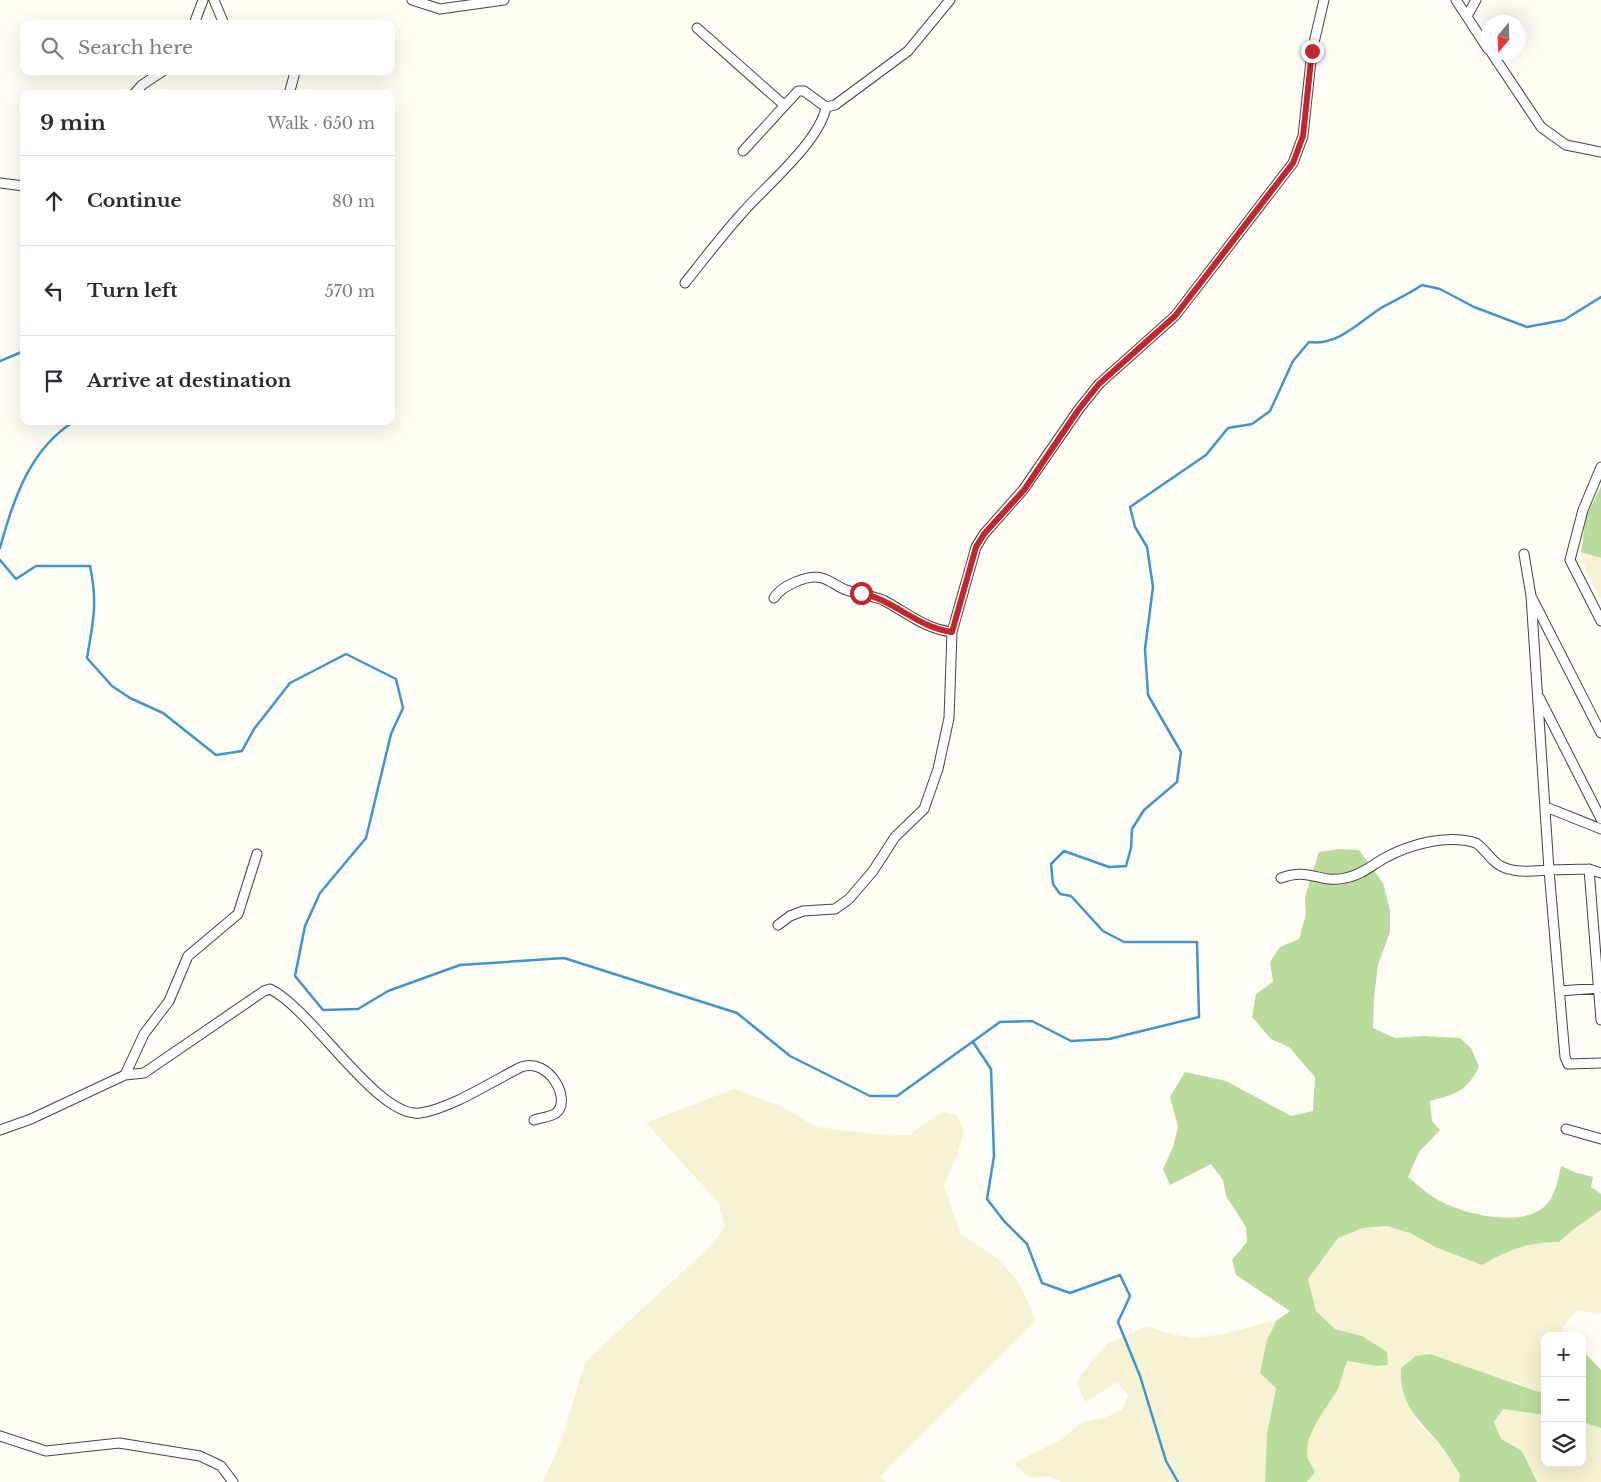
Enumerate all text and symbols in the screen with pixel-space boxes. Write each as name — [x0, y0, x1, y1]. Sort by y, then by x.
north arrow — [1481, 15, 1526, 60]
search box — [20, 20, 395, 75]
icon: search — [38, 34, 66, 62]
text: Search here — [78, 36, 193, 59]
route end — [1301, 40, 1324, 63]
text: 9 min — [40, 110, 106, 136]
text: Walk · 650 m — [268, 113, 375, 133]
icon: ahead — [40, 187, 68, 215]
text: Continue — [87, 189, 182, 212]
text: 80 m — [332, 191, 375, 211]
icon: left — [40, 277, 68, 305]
text: Turn left — [87, 279, 178, 302]
text: 570 m — [325, 281, 375, 301]
icon: arrive — [40, 367, 68, 395]
text: Arrive at destination — [87, 369, 291, 392]
route start — [850, 582, 873, 605]
map controls — [1541, 1332, 1586, 1467]
button: + — [1541, 1332, 1586, 1377]
button: − — [1541, 1377, 1586, 1422]
button: layers — [1541, 1422, 1586, 1467]

